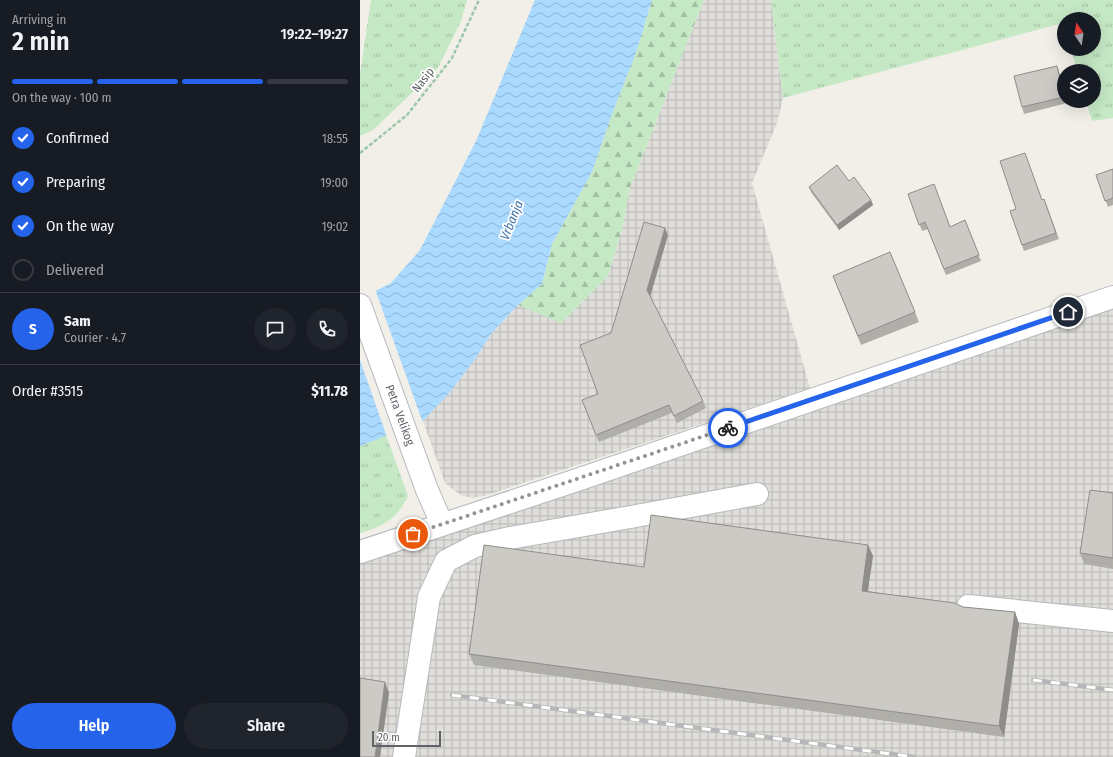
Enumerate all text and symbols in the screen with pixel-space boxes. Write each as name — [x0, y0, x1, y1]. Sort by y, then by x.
text: Arriving in — [12, 12, 66, 27]
north arrow — [1057, 12, 1101, 56]
map controls — [1057, 12, 1101, 108]
text: 19:22–19:27 — [281, 25, 348, 43]
text: 2 min — [12, 26, 70, 57]
button: layers — [1057, 64, 1101, 108]
street label: Nasip — [409, 65, 437, 95]
text: On the way · 100 m — [12, 90, 112, 105]
icon: check — [12, 127, 34, 149]
text: Confirmed — [46, 129, 109, 147]
text: 18:55 — [322, 131, 348, 146]
icon: check — [12, 171, 34, 193]
text: Preparing — [46, 173, 105, 191]
text: 19:00 — [320, 175, 348, 190]
water label: Vrbanja — [497, 198, 526, 242]
icon: check — [12, 215, 34, 237]
text: On the way — [46, 217, 114, 235]
text: 19:02 — [321, 219, 348, 234]
text: Delivered — [46, 261, 104, 279]
pin — [1051, 295, 1085, 329]
icon: home — [1057, 301, 1079, 323]
button: chat — [254, 308, 296, 350]
button: phone — [306, 308, 348, 350]
text: Sam — [64, 312, 91, 330]
text: S — [29, 320, 37, 338]
text: Courier · 4.7 — [64, 330, 126, 345]
text: Order #3515 — [12, 382, 83, 400]
text: $11.78 — [311, 382, 348, 400]
street label: Petra Velikog — [383, 383, 418, 448]
courier — [708, 408, 748, 448]
icon: bike — [717, 417, 739, 439]
pin — [396, 517, 430, 551]
icon: bag — [402, 523, 424, 545]
button: Help — [12, 703, 176, 749]
button: Share — [184, 703, 348, 749]
scale bar — [372, 729, 441, 748]
text: 20 m — [378, 731, 400, 744]

